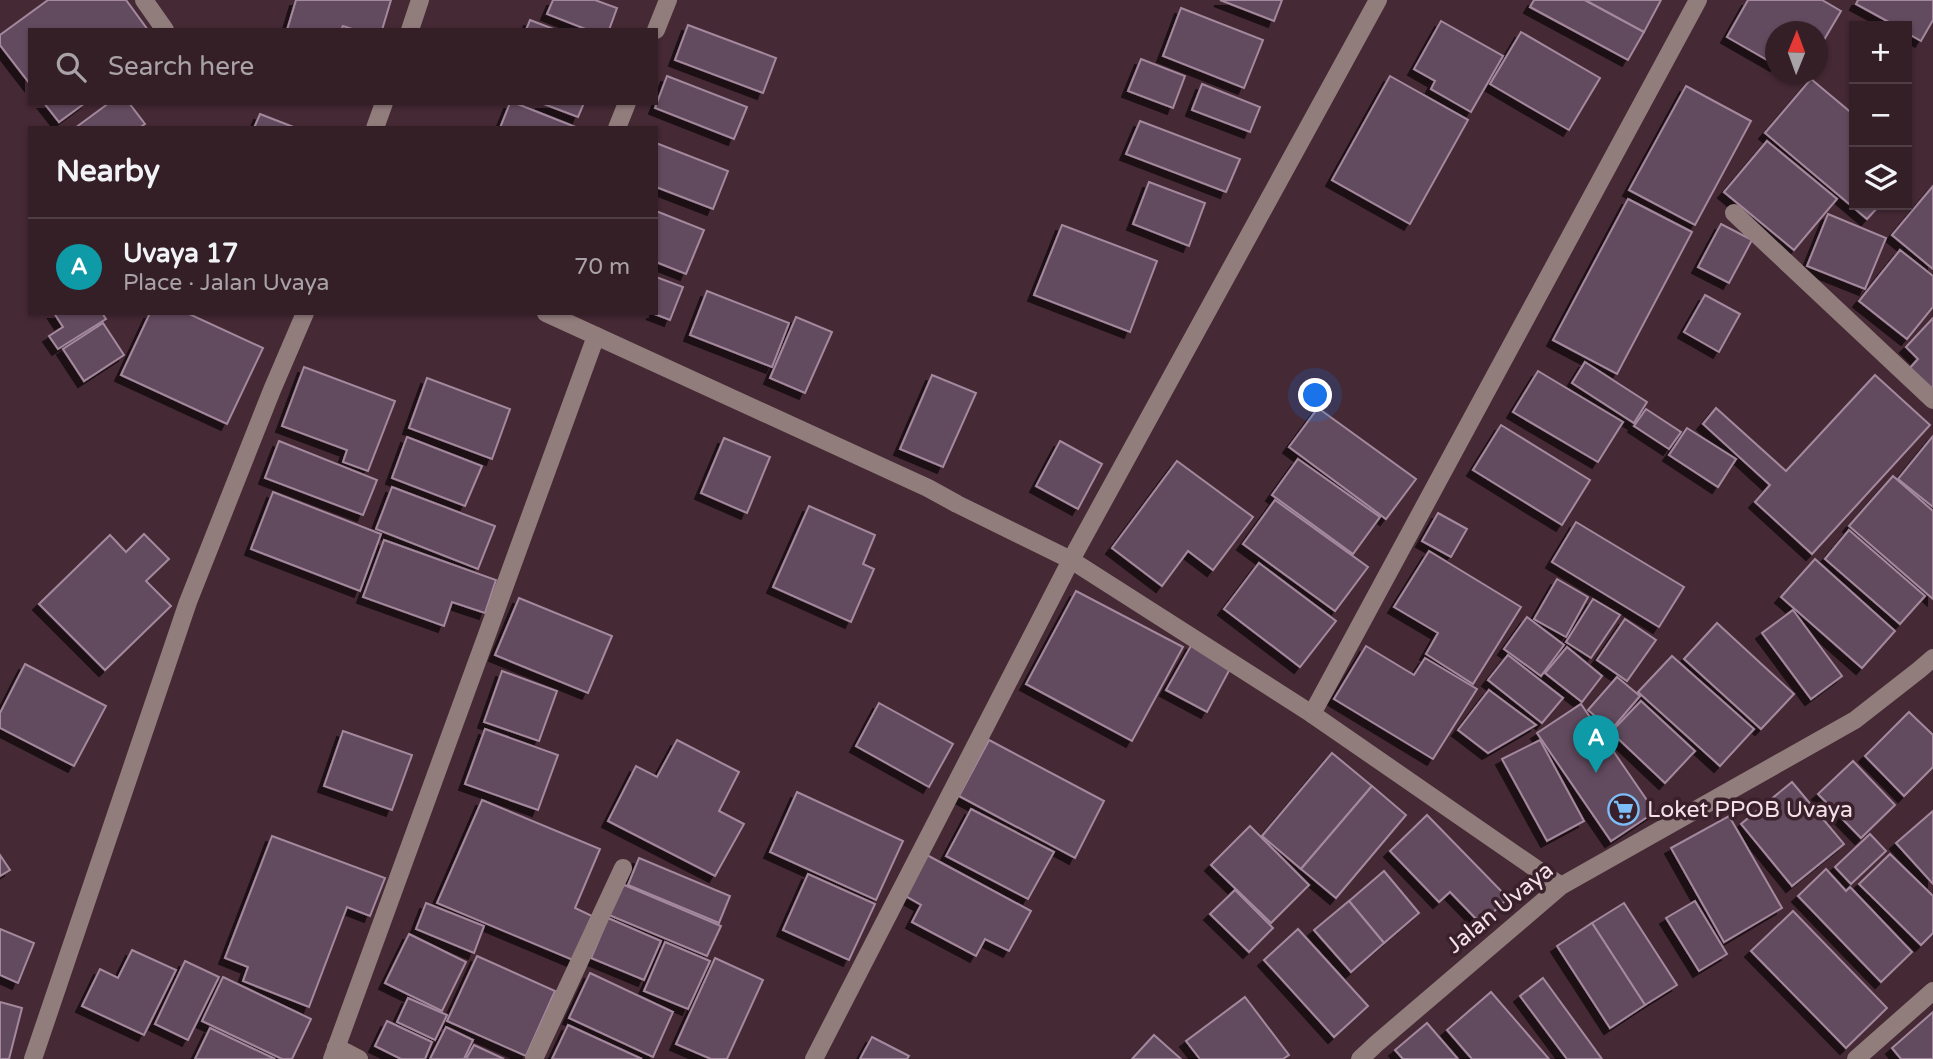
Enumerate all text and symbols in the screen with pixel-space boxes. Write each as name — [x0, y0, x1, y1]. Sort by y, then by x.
north arrow — [1765, 21, 1828, 84]
map controls — [1849, 21, 1912, 210]
button: + — [1849, 21, 1912, 84]
search box — [28, 28, 658, 105]
icon: search — [52, 48, 90, 86]
text: Search here — [108, 51, 254, 82]
button: − — [1849, 84, 1912, 147]
button: layers — [1849, 147, 1912, 210]
text: Nearby — [56, 153, 160, 190]
text: Uvaya 17 — [123, 238, 238, 269]
text: A — [70, 253, 88, 281]
text: 70 m — [574, 253, 630, 281]
text: Place · Jalan Uvaya — [123, 269, 330, 297]
your location — [1298, 378, 1332, 412]
pin: A — [1573, 715, 1619, 773]
supermarket icon: Loket PPOB Uvaya — [1607, 793, 1641, 827]
place label: Loket PPOB Uvaya — [1647, 796, 1853, 824]
street label: Jalan Uvaya — [1441, 856, 1559, 960]

